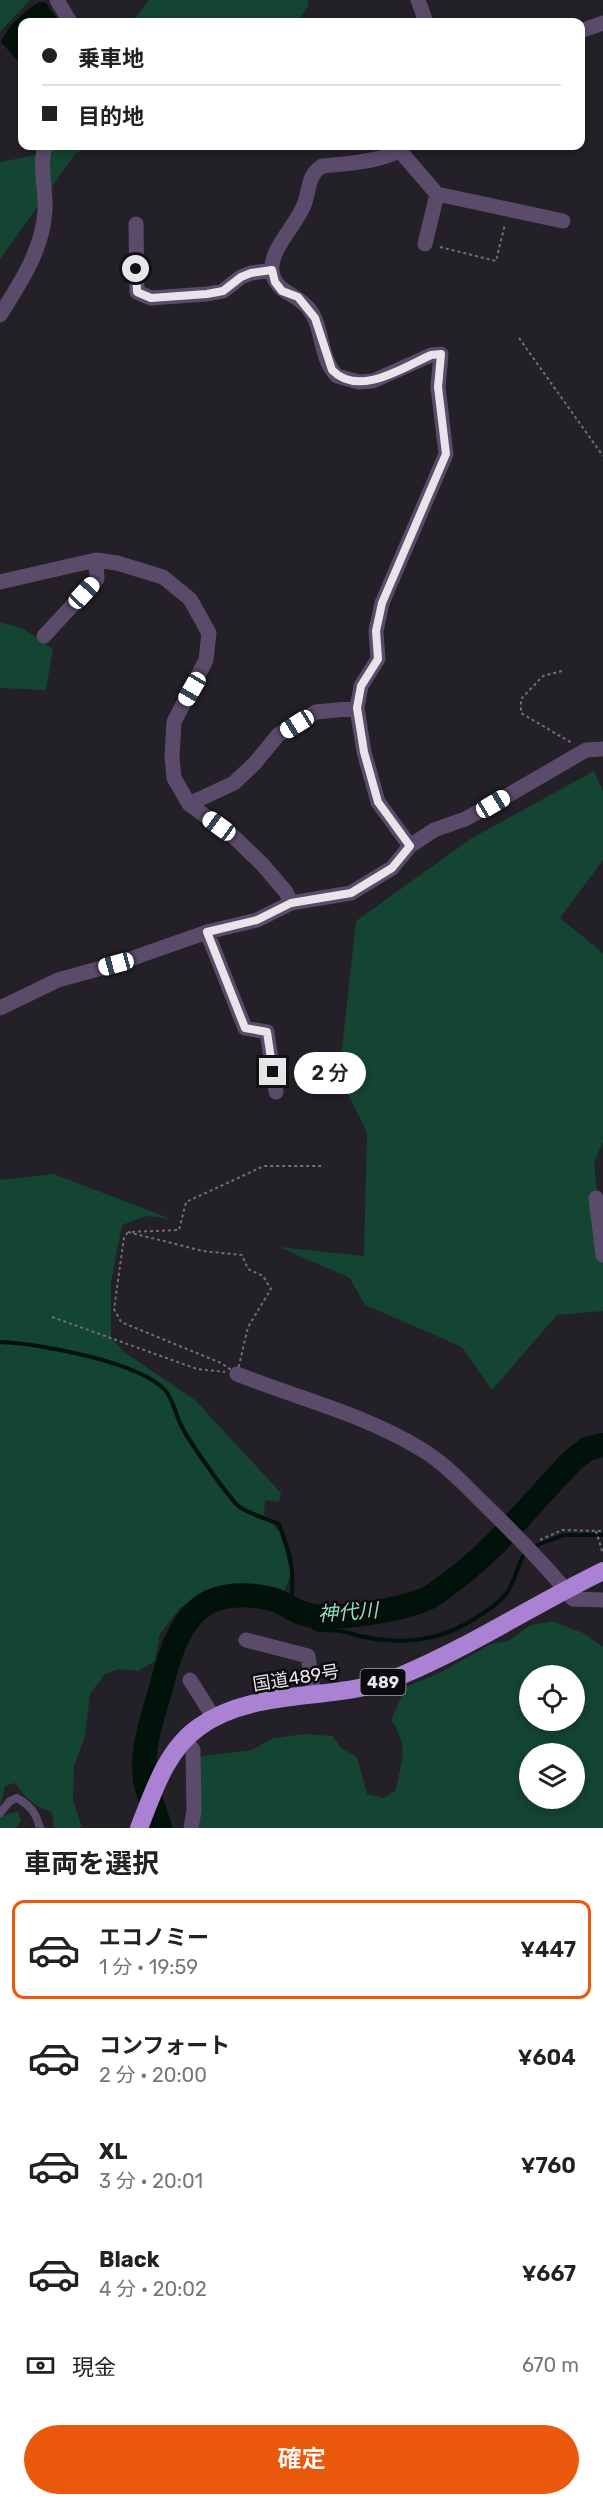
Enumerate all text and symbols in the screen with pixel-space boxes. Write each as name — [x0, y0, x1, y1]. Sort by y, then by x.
text: 乗車地 — [78, 45, 144, 72]
text: 目的地 — [78, 103, 144, 130]
route start — [122, 255, 149, 282]
car — [65, 574, 103, 612]
car — [175, 669, 209, 709]
car — [277, 707, 317, 741]
car — [473, 787, 513, 821]
car — [199, 808, 239, 844]
car — [96, 951, 136, 977]
callout: 2 分 — [294, 1051, 366, 1093]
route end — [259, 1058, 286, 1085]
text: 2 分 — [311, 1061, 349, 1085]
water label: 神代川 — [317, 1598, 381, 1626]
street label: 国道489号 — [251, 1660, 341, 1696]
map controls — [519, 1665, 585, 1809]
button: locate — [519, 1665, 585, 1731]
road number: 489 — [360, 1669, 406, 1695]
button: layers — [519, 1743, 585, 1809]
text: 車両を選択 — [24, 1848, 159, 1880]
icon: car — [27, 1923, 81, 1977]
text: エコノミー — [99, 1924, 209, 1951]
text: ¥447 — [520, 1936, 576, 1963]
text: 1 分 · 19:59 — [99, 1955, 198, 1979]
icon: car — [27, 2031, 81, 2085]
text: コンフォート — [99, 2032, 230, 2059]
text: ¥604 — [518, 2044, 576, 2071]
text: 2 分 · 20:00 — [99, 2063, 207, 2087]
text: XL — [99, 2138, 127, 2165]
icon: car — [27, 2139, 81, 2193]
text: ¥760 — [521, 2152, 576, 2179]
text: 3 分 · 20:01 — [99, 2169, 203, 2193]
text: Black — [99, 2246, 160, 2273]
icon: car — [27, 2247, 81, 2301]
text: ¥667 — [522, 2260, 576, 2287]
text: 4 分 · 20:02 — [99, 2277, 207, 2301]
icon: cash — [24, 2349, 57, 2382]
text: 670 m — [522, 2353, 579, 2377]
text: 現金 — [72, 2354, 116, 2381]
button: 確定 — [24, 2425, 579, 2494]

